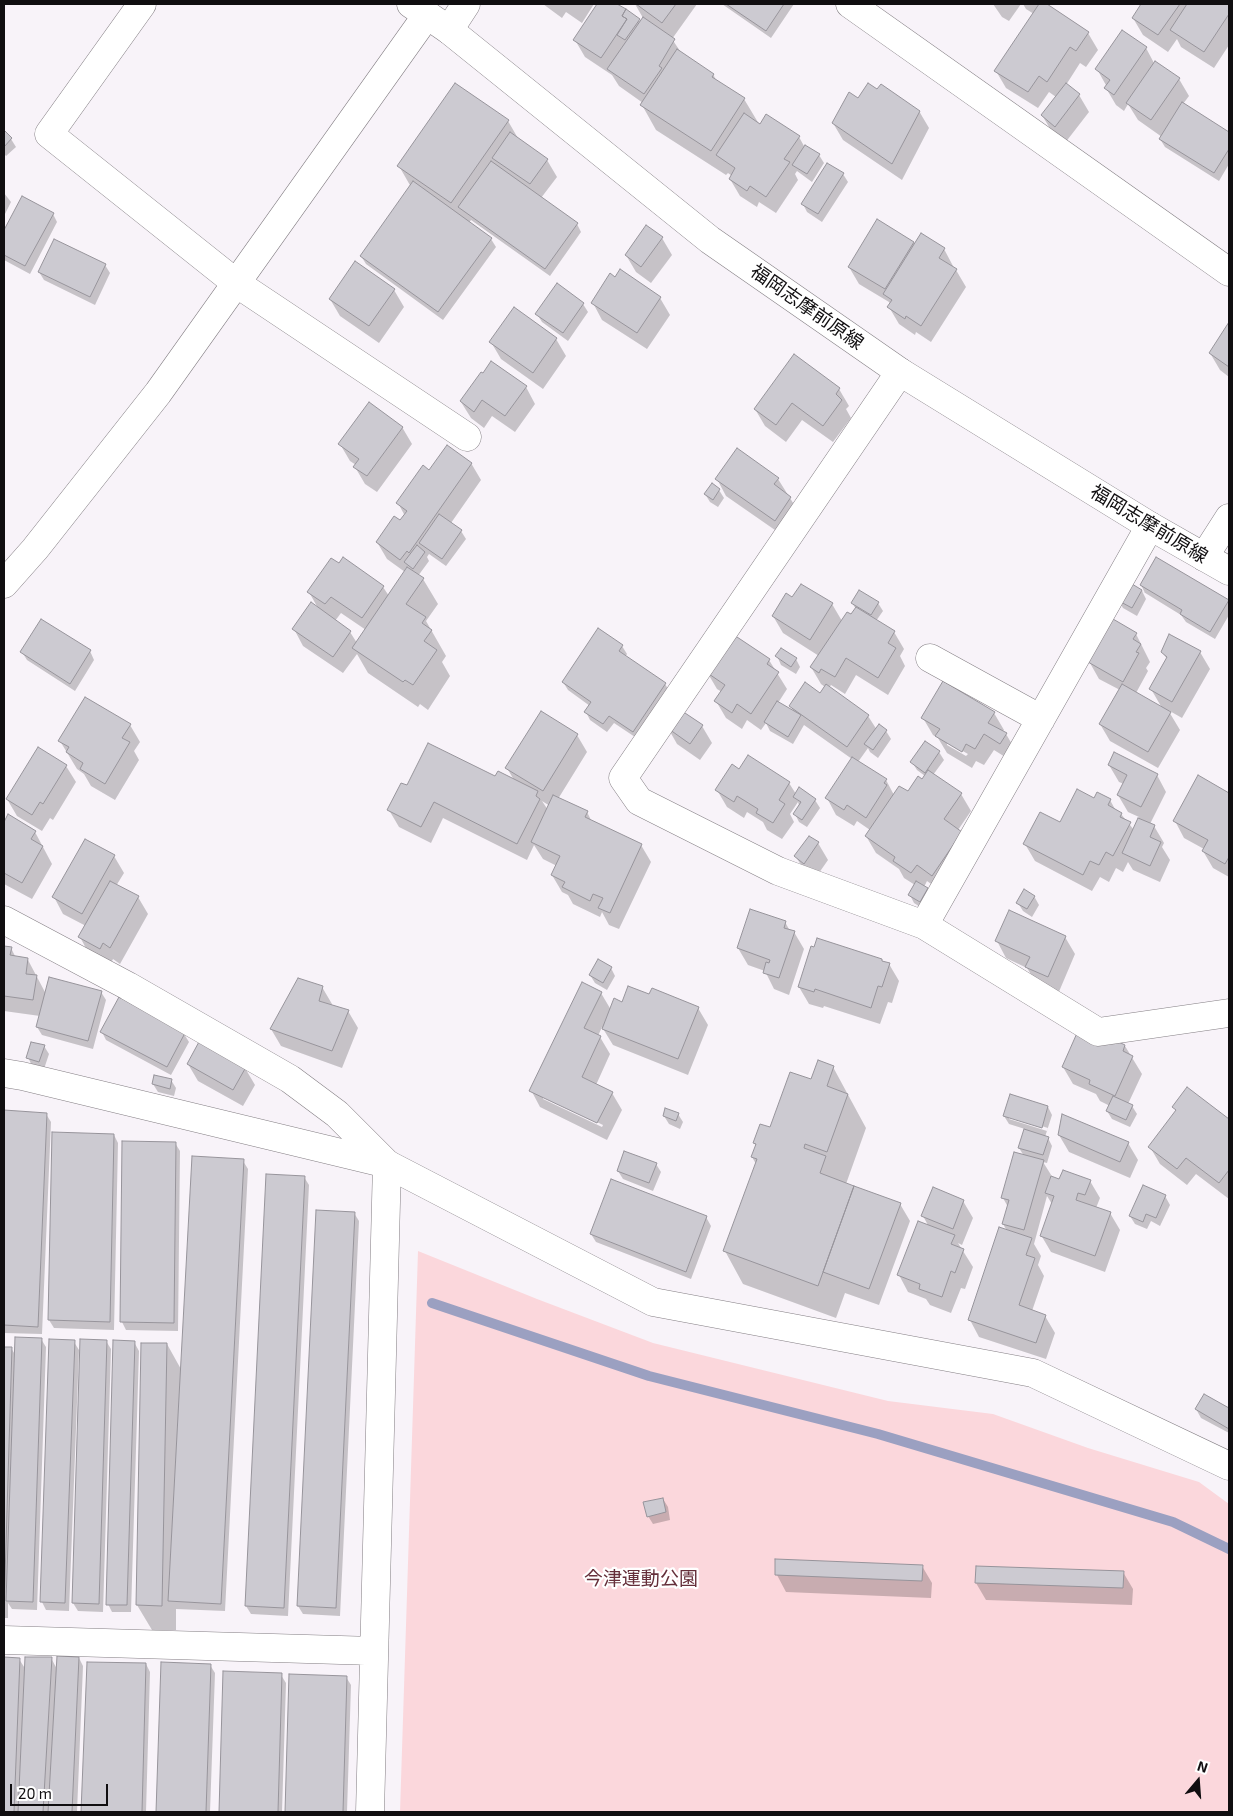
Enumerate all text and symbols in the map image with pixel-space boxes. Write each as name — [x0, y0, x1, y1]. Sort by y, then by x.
street label: 福岡志摩前原線 — [746, 260, 868, 354]
street label: 福岡志摩前原線 — [1086, 480, 1212, 568]
park label: 今津運動公園 — [584, 1568, 698, 1590]
north arrow — [1173, 1756, 1223, 1806]
text: N — [1195, 1757, 1210, 1776]
scale bar — [12, 1774, 110, 1806]
text: 20 m — [18, 1784, 52, 1802]

